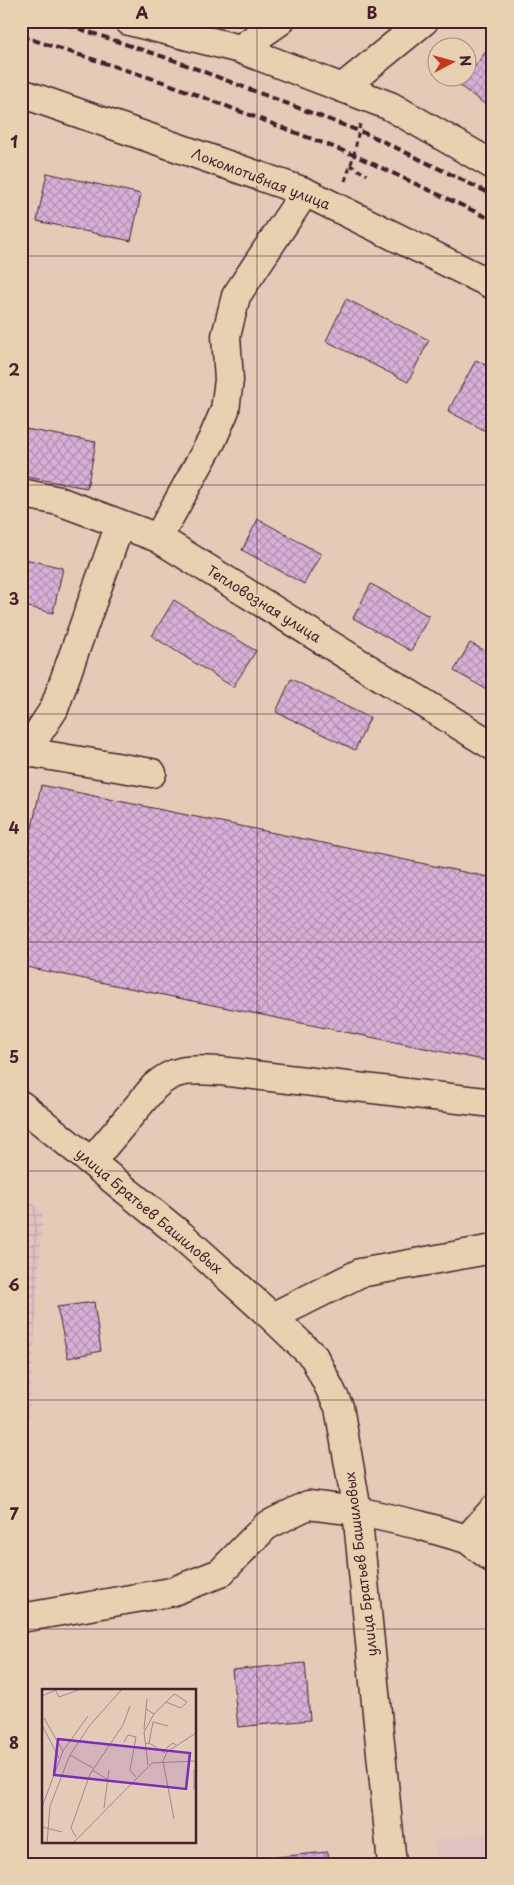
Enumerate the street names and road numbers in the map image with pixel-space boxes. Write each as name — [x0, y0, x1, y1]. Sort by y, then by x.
street label: Локомотивная улица — [189, 142, 334, 215]
street label: Тепловозная улица — [203, 560, 326, 647]
street label: улица Братьев Башиловых — [71, 1143, 227, 1278]
street label: улица Братьев Башиловых — [339, 1471, 382, 1658]

